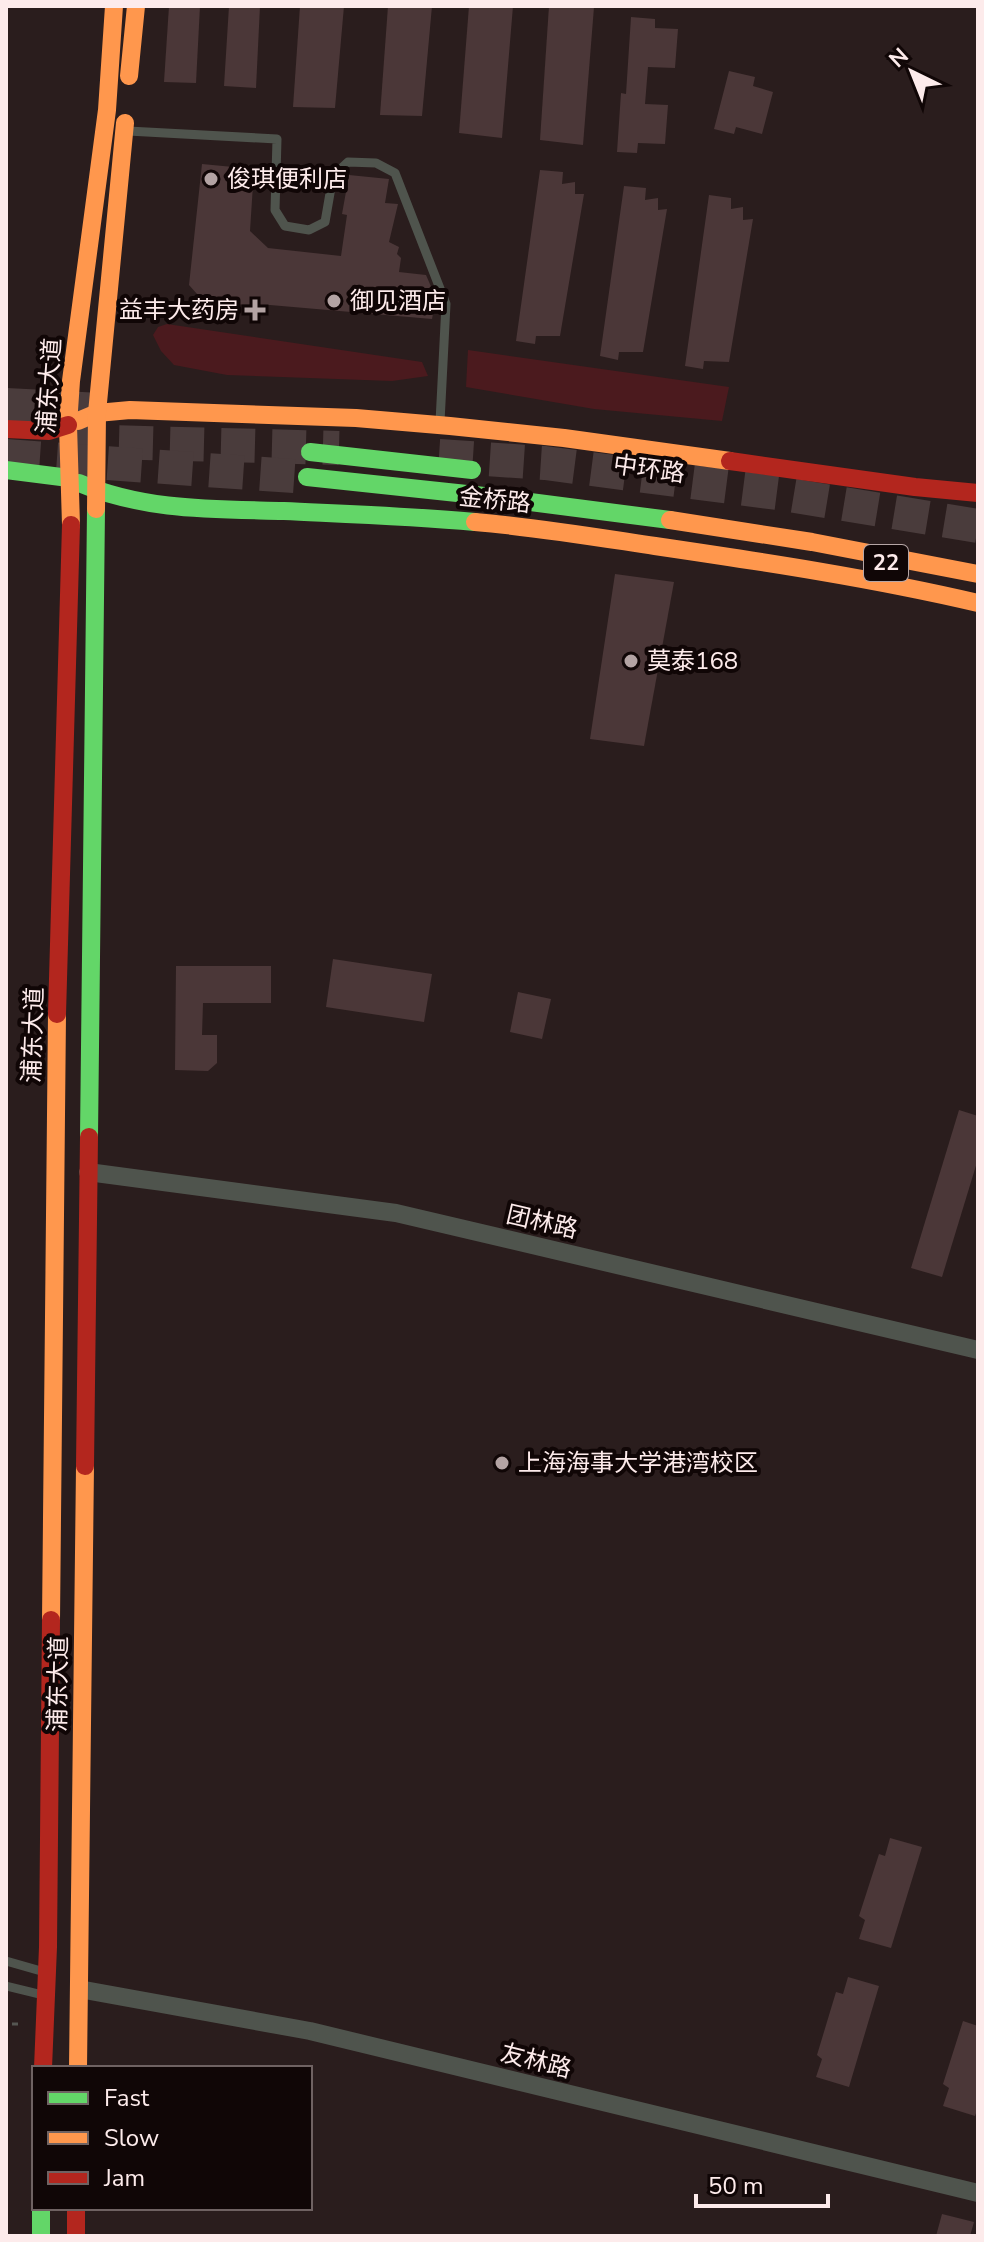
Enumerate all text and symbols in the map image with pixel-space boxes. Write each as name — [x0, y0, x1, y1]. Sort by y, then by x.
north arrow — [872, 32, 952, 112]
text: N — [883, 42, 915, 75]
place label: 俊琪便利店 — [227, 163, 347, 195]
marker: 俊琪便利店 — [202, 170, 220, 188]
place label: 御见酒店 — [350, 285, 446, 317]
marker: 御见酒店 — [325, 292, 343, 310]
place label: 益丰大药房 — [119, 294, 239, 326]
marker: 益丰大药房 — [246, 301, 264, 319]
street label: 浦东大道 — [30, 337, 68, 435]
street label: 中环路 — [611, 448, 687, 490]
street label: 金桥路 — [458, 480, 532, 520]
road number: 22 — [864, 545, 908, 581]
place label: 莫泰168 — [647, 645, 738, 677]
marker: 莫泰168 — [622, 652, 640, 670]
street label: 浦东大道 — [15, 986, 51, 1084]
street label: 团林路 — [503, 1198, 581, 1246]
place label: 上海海事大学港湾校区 — [518, 1447, 758, 1479]
marker: 上海海事大学港湾校区 — [493, 1454, 511, 1472]
street label: 浦东大道 — [41, 1636, 75, 1732]
street label: 友林路 — [497, 2037, 575, 2085]
legend — [32, 2066, 312, 2210]
text: Fast — [104, 2082, 150, 2114]
text: Slow — [104, 2122, 159, 2154]
scale bar — [696, 2158, 828, 2208]
text: Jam — [103, 2162, 145, 2194]
text: 50 m — [708, 2170, 764, 2202]

